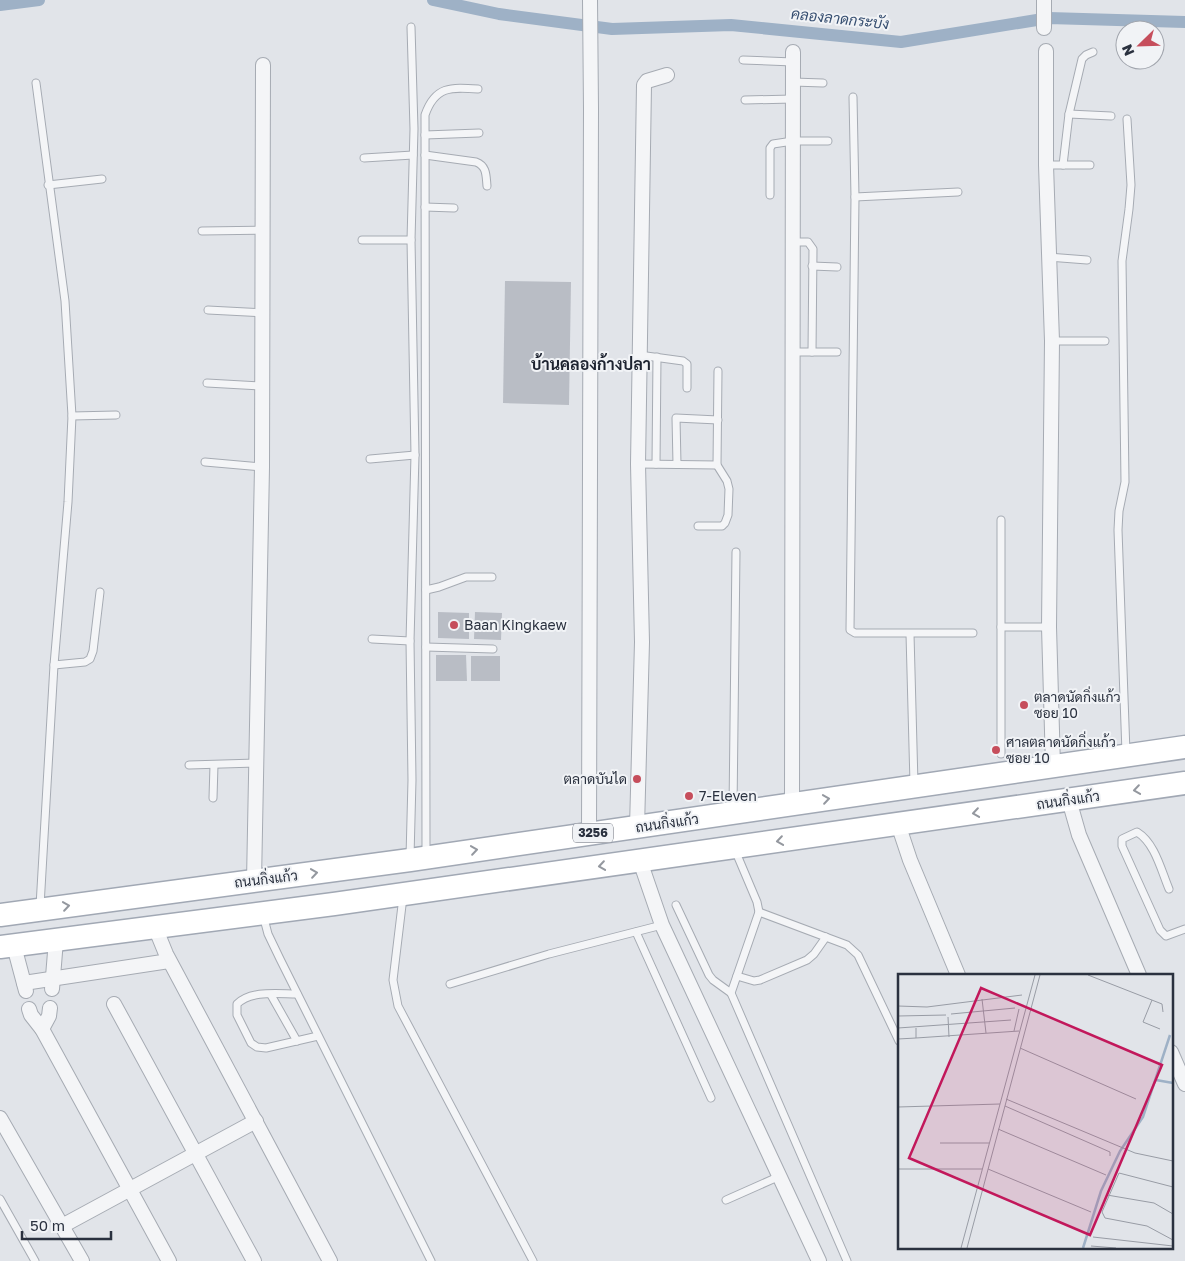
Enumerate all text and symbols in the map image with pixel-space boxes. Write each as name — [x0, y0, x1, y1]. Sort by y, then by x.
water label: คลองลาดกระบัง — [790, 4, 890, 32]
north arrow — [1115, 20, 1165, 70]
text: N — [1118, 42, 1137, 58]
district label: บ้านคลองก้างปลา — [531, 353, 651, 374]
place label: Baan Kingkaew — [464, 616, 567, 633]
marker: Baan Kingkaew — [448, 619, 460, 631]
place label: ตลาดนัดกิ่งแก้ว ซอย 10 — [1034, 686, 1121, 721]
marker: ตลาดนัดกิ่งแก้ว ซอย 10 — [1018, 699, 1030, 711]
place label: ศาลตลาดนัดกิ่งแก้ว ซอย 10 — [1006, 731, 1116, 766]
marker: ศาลตลาดนัดกิ่งแก้ว ซอย 10 — [990, 744, 1002, 756]
place label: ตลาดบันได — [564, 770, 627, 787]
marker: ตลาดบันได — [631, 773, 643, 785]
street label: ถนนกิ่งแก้ว — [1035, 784, 1101, 812]
one-way arrow — [1132, 784, 1140, 795]
place label: 7-Eleven — [699, 787, 757, 804]
marker: 7-Eleven — [683, 790, 695, 802]
one-way arrow — [821, 795, 830, 805]
street label: ถนนกิ่งแก้ว — [634, 807, 700, 835]
one-way arrow — [972, 807, 980, 818]
road number: 3256 — [573, 824, 613, 842]
one-way arrow — [776, 835, 784, 846]
one-way arrow — [470, 846, 479, 856]
one-way arrow — [598, 860, 606, 871]
street label: ถนนกิ่งแก้ว — [233, 864, 299, 891]
one-way arrow — [310, 868, 318, 879]
one-way arrow — [62, 901, 70, 912]
inset map — [898, 974, 1172, 1248]
scale bar — [22, 1208, 111, 1240]
text: 50 m — [30, 1216, 65, 1234]

